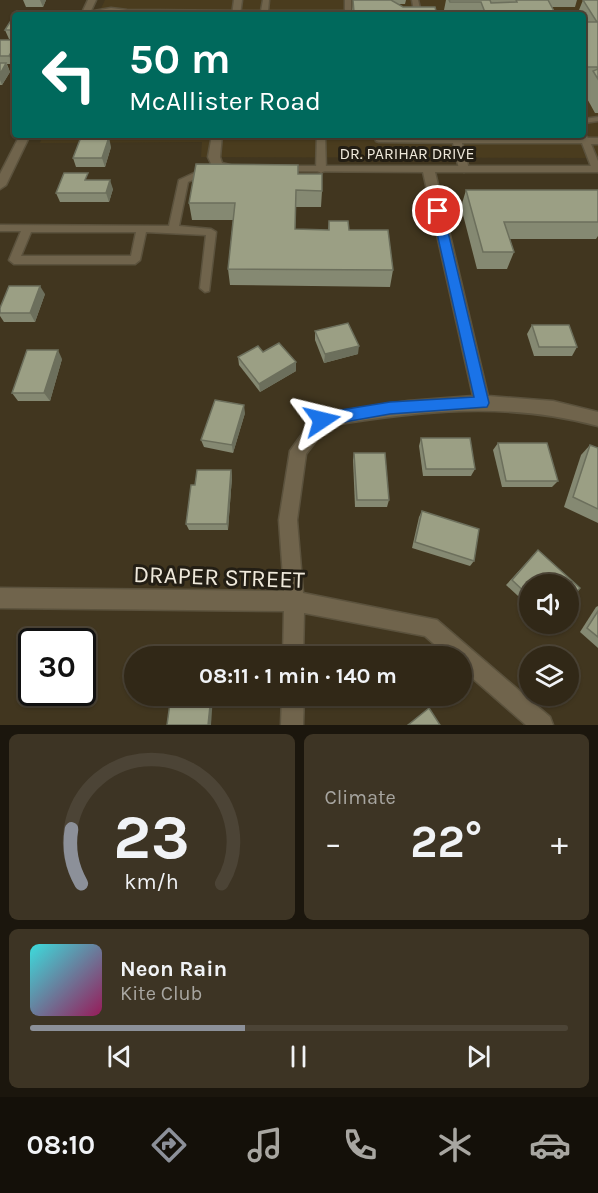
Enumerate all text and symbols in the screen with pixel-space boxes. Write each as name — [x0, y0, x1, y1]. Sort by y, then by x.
text: 50 m — [129, 34, 231, 84]
icon: left — [30, 36, 108, 114]
text: McAllister Road — [129, 85, 321, 117]
street label: DR. PARIHAR DRIVE — [339, 144, 475, 163]
pin — [412, 185, 463, 236]
icon: arrive — [421, 194, 454, 227]
position arrow — [290, 388, 354, 452]
street label: DRAPER STREET — [133, 560, 305, 594]
map controls — [519, 574, 579, 706]
button: sound — [519, 574, 579, 634]
speed limit sign: 30 — [18, 628, 96, 706]
button: layers — [519, 646, 579, 706]
text: 08:11 · 1 min · 140 m — [199, 663, 397, 689]
text: Climate — [325, 786, 396, 809]
text: 23 — [113, 801, 190, 874]
text: 22° — [410, 816, 482, 868]
text: − — [325, 824, 342, 862]
text: + — [551, 824, 568, 862]
text: km/h — [125, 869, 179, 894]
text: Neon Rain — [120, 956, 227, 982]
text: Kite Club — [120, 982, 202, 1005]
icon: previous — [103, 1040, 136, 1073]
icon: pause — [282, 1040, 315, 1073]
icon: next — [462, 1040, 495, 1073]
icon: directions — [148, 1124, 190, 1166]
icon: music — [244, 1124, 286, 1166]
icon: phone — [339, 1124, 381, 1166]
icon: climate — [434, 1124, 476, 1166]
icon: car — [529, 1124, 571, 1166]
text: 08:10 — [27, 1129, 95, 1161]

